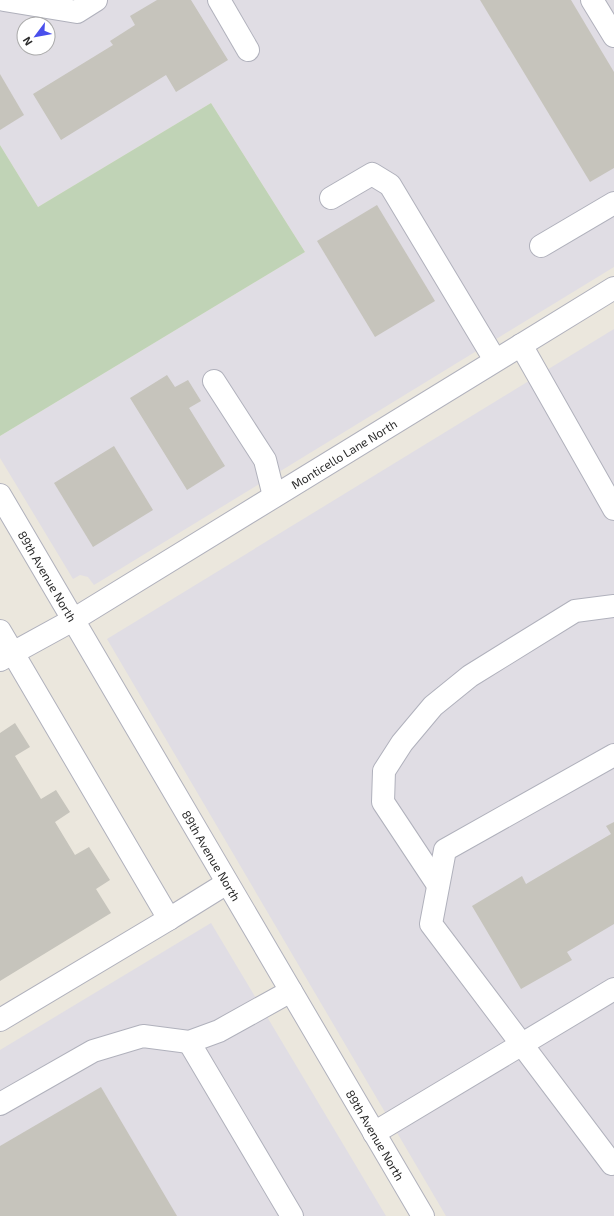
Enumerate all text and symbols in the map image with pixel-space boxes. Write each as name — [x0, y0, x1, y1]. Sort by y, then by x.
north arrow — [16, 16, 56, 56]
text: N — [19, 35, 35, 48]
street label: Monticello Lane North — [288, 416, 399, 492]
street label: 89th Avenue North — [16, 528, 80, 624]
street label: 89th Avenue North — [179, 808, 244, 903]
street label: 89th Avenue North — [343, 1087, 408, 1183]

